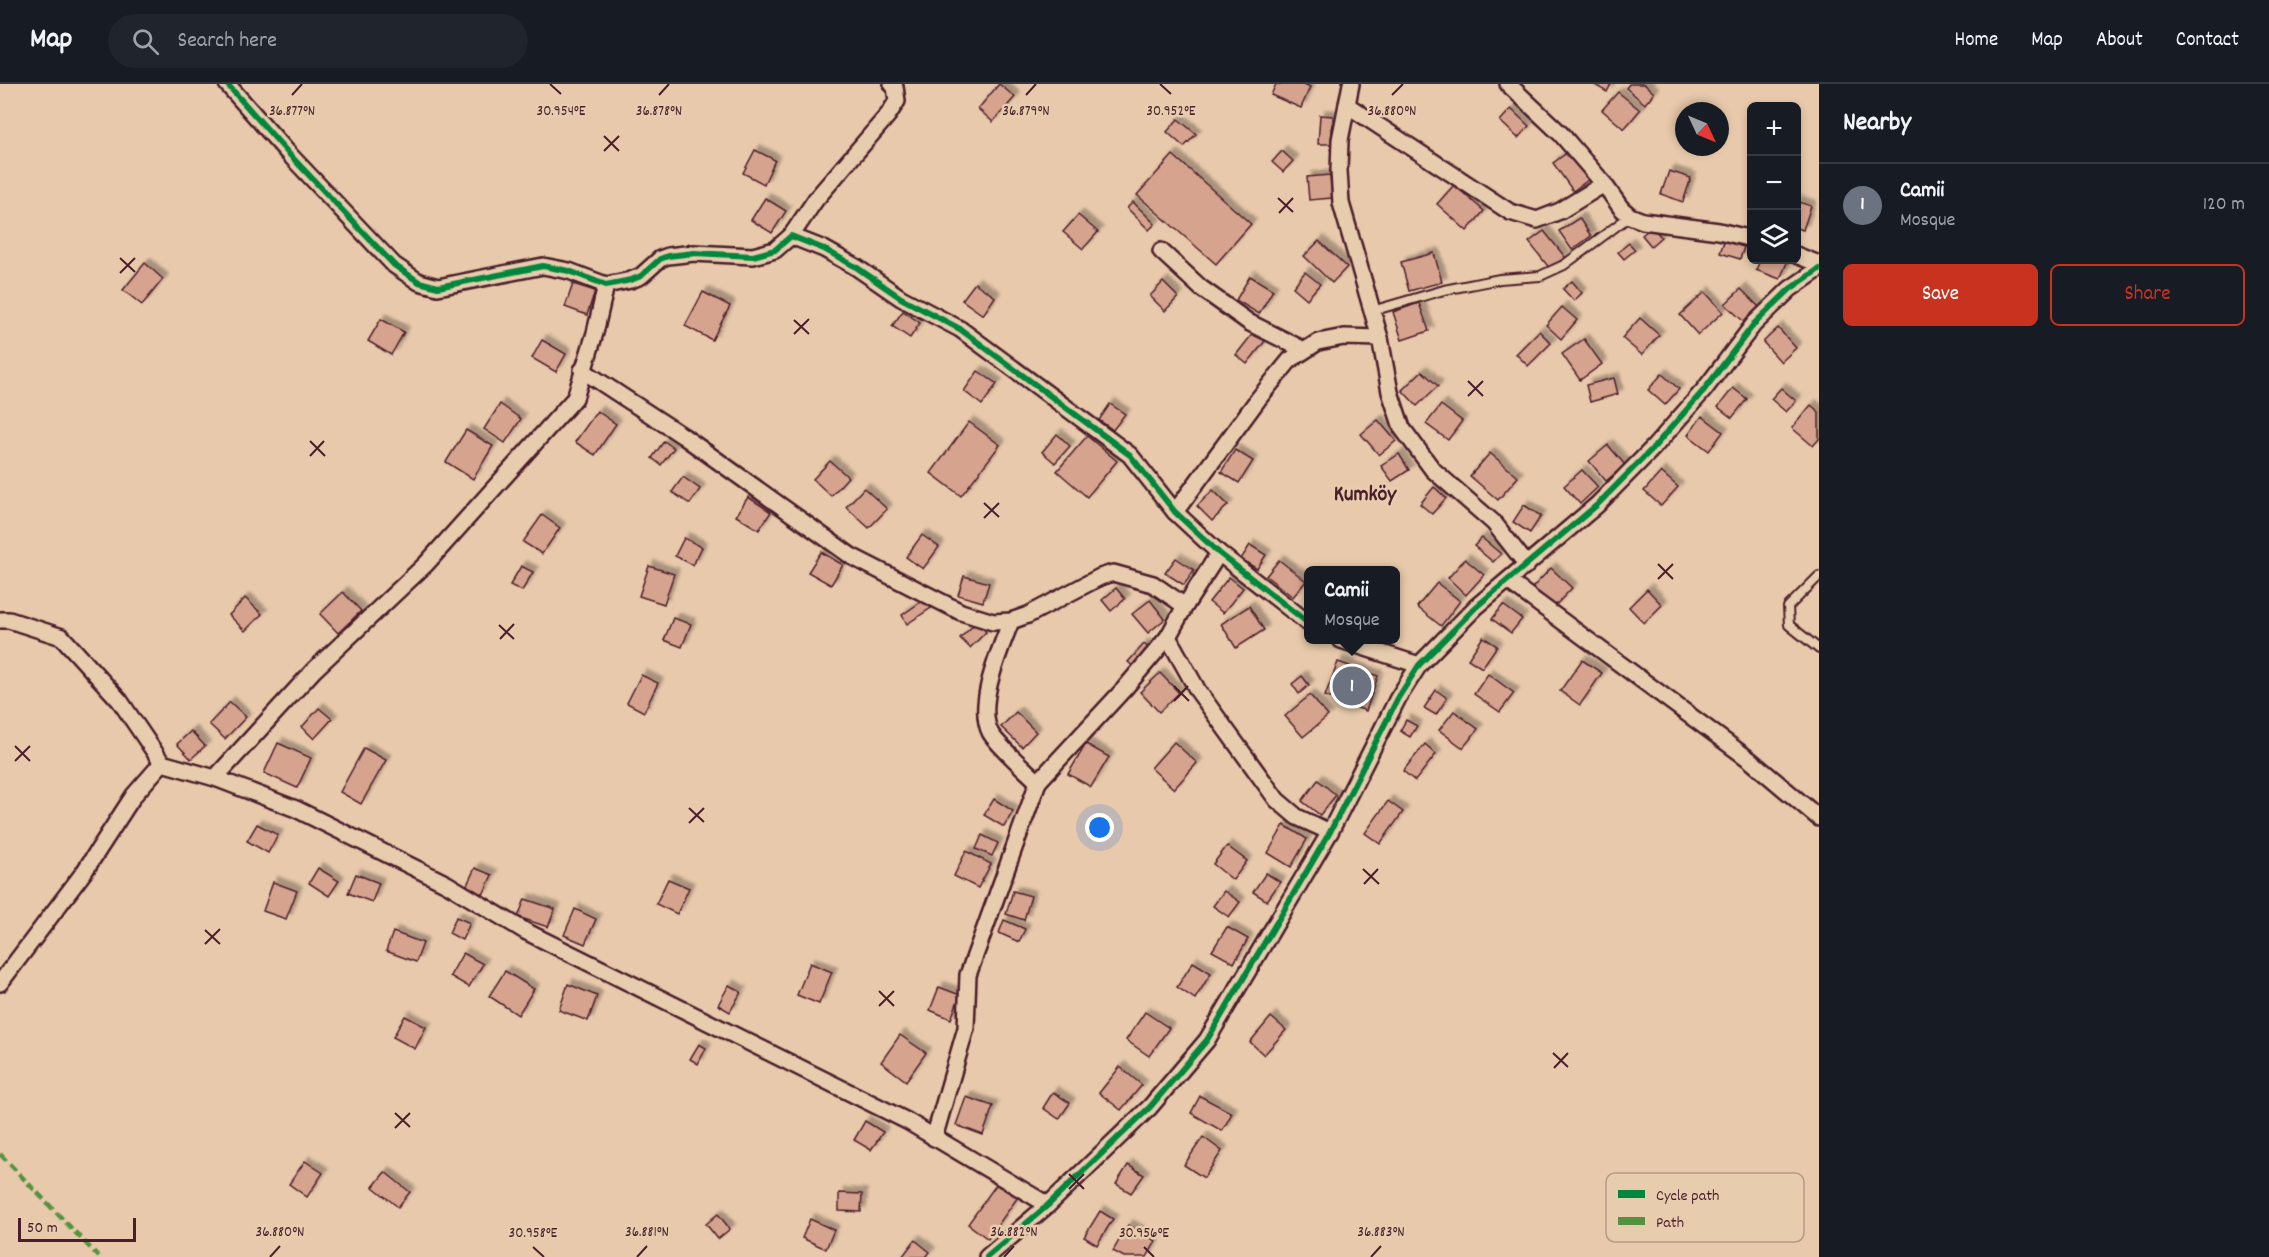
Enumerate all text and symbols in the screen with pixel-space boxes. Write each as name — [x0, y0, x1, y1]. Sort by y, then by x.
search box — [108, 14, 528, 68]
text: Map — [30, 21, 72, 61]
icon: search — [129, 25, 162, 58]
text: Search here — [177, 26, 277, 57]
text: Home — [1954, 26, 1998, 56]
text: Map — [2031, 26, 2063, 56]
text: About — [2096, 26, 2143, 56]
text: Contact — [2176, 26, 2239, 56]
text: 36.877°N — [269, 101, 315, 123]
text: 30.954°E — [537, 101, 586, 123]
text: 36.878°N — [636, 101, 682, 123]
text: 36.879°N — [1002, 101, 1050, 123]
text: 30.952°E — [1146, 101, 1196, 123]
text: 36.880°N — [1368, 101, 1416, 123]
north arrow — [1675, 102, 1729, 156]
map controls — [1747, 102, 1801, 264]
button: + — [1747, 102, 1801, 156]
text: Nearby — [1843, 105, 1911, 142]
button: − — [1747, 156, 1801, 210]
text: Camii — [1900, 176, 1944, 207]
text: 1 — [1860, 191, 1865, 219]
text: 120 m — [2203, 191, 2245, 219]
text: Mosque — [1900, 207, 1955, 235]
button: layers — [1747, 210, 1801, 264]
button: Save — [1843, 264, 2038, 326]
button: Share — [2050, 264, 2245, 326]
district label: Kumköy — [1334, 480, 1397, 511]
popup — [1304, 566, 1400, 644]
text: Camii — [1324, 576, 1369, 607]
text: Mosque — [1324, 607, 1380, 635]
pin: 1 — [1332, 664, 1372, 708]
your location — [1085, 813, 1114, 842]
legend — [1606, 1173, 1804, 1242]
text: Cycle path — [1656, 1185, 1719, 1208]
text: Path — [1656, 1212, 1684, 1235]
scale bar — [18, 1215, 136, 1242]
text: 50 m — [27, 1217, 58, 1240]
text: 36.880°N — [256, 1222, 304, 1244]
text: 36.881°N — [625, 1222, 669, 1244]
text: 36.882°N — [990, 1222, 1038, 1244]
text: 36.883°N — [1357, 1222, 1405, 1244]
text: 30.958°E — [509, 1223, 558, 1245]
text: 30.956°E — [1119, 1223, 1169, 1245]

